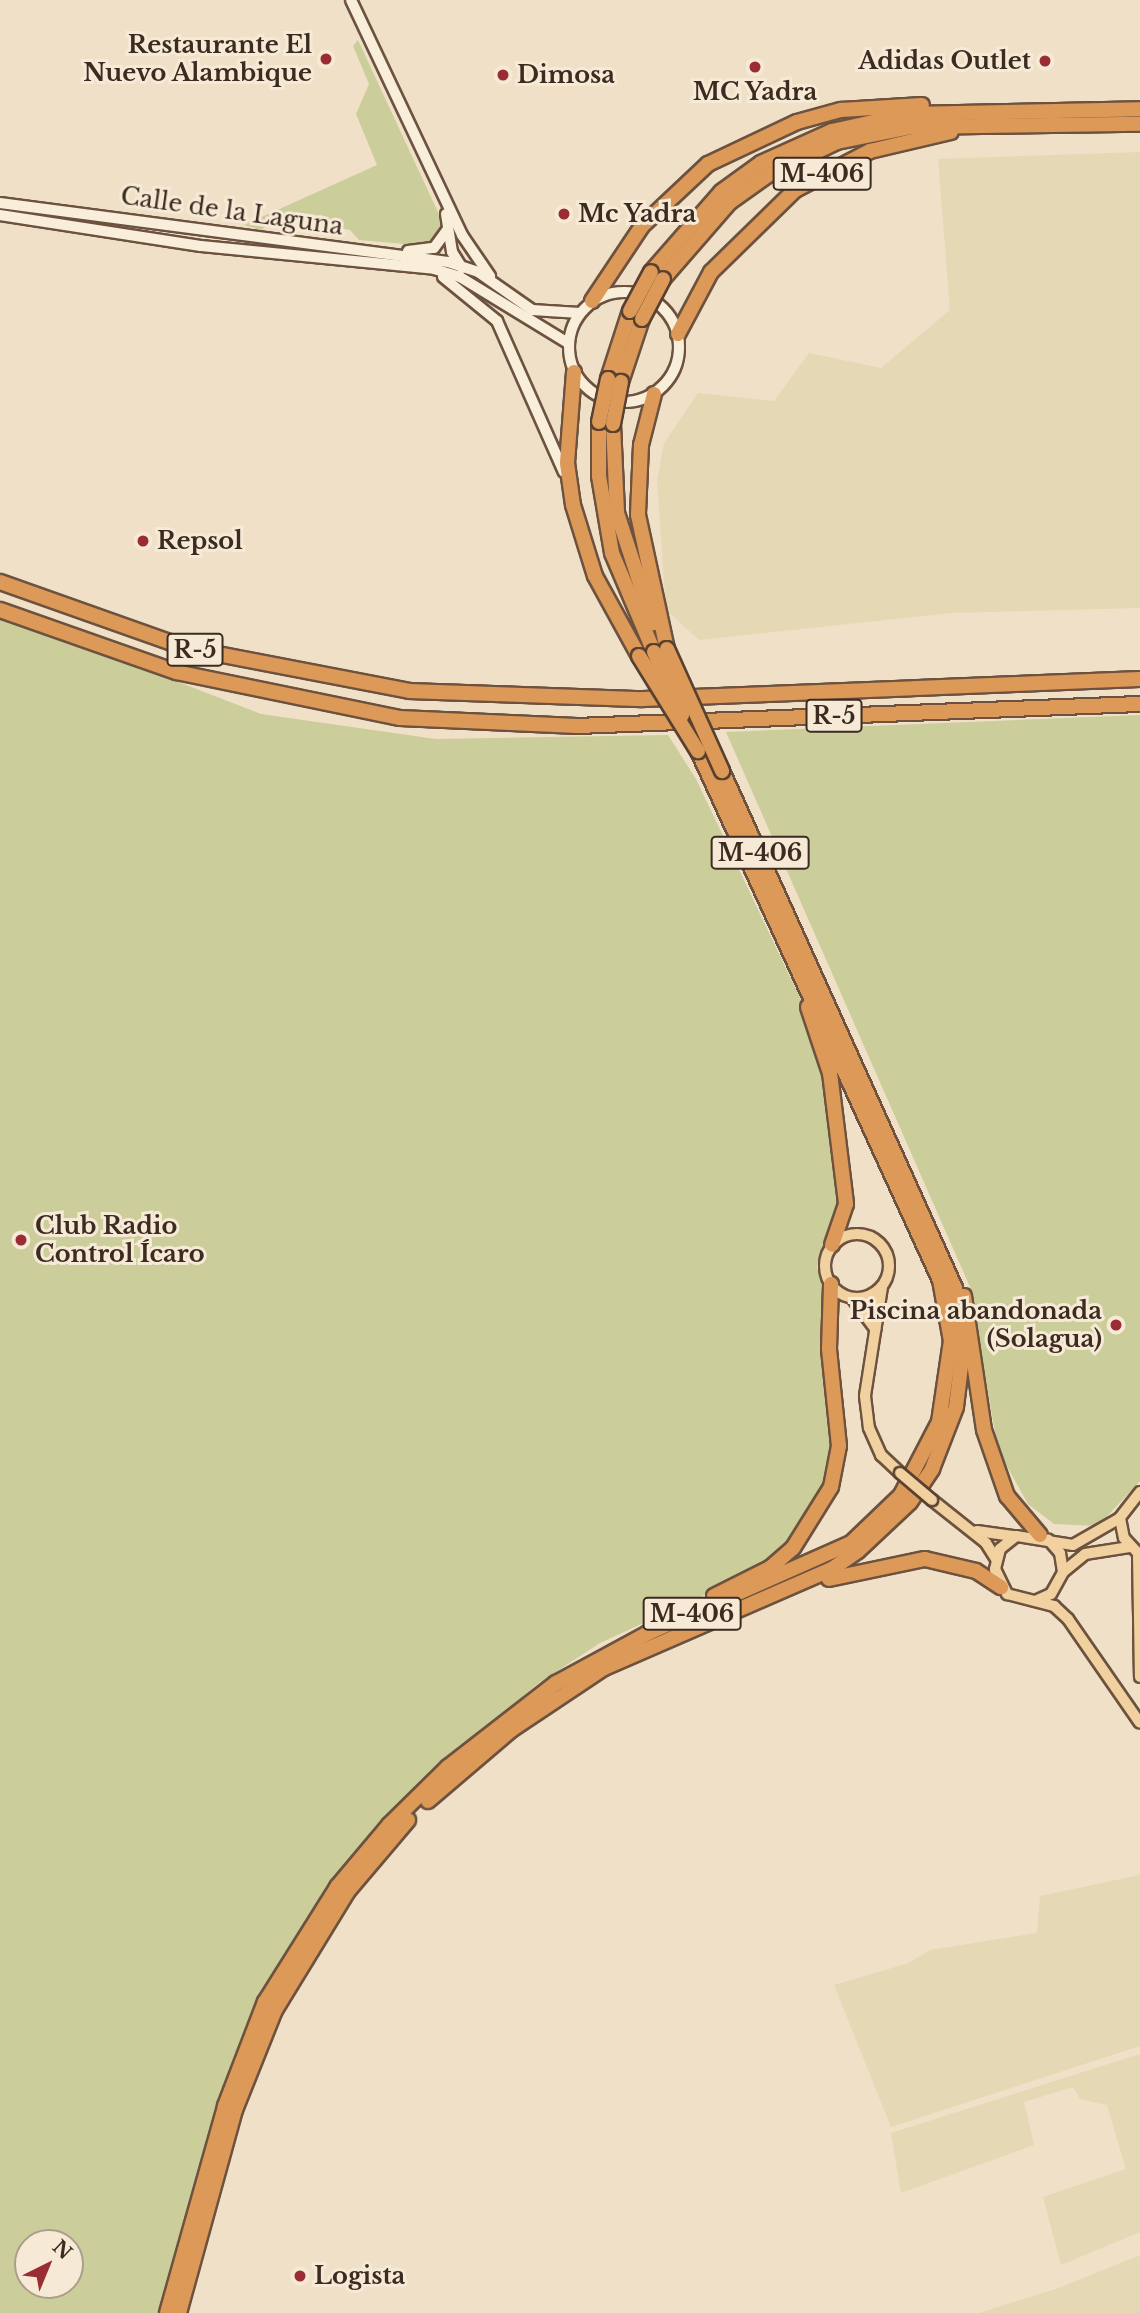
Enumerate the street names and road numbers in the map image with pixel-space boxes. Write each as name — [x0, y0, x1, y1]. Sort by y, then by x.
road number: M-406 — [771, 154, 873, 194]
street label: Calle de la Laguna — [119, 181, 345, 241]
road number: R-5 — [165, 630, 225, 670]
road number: R-5 — [804, 696, 864, 736]
road number: M-406 — [709, 834, 811, 873]
road number: M-406 — [641, 1595, 743, 1634]

